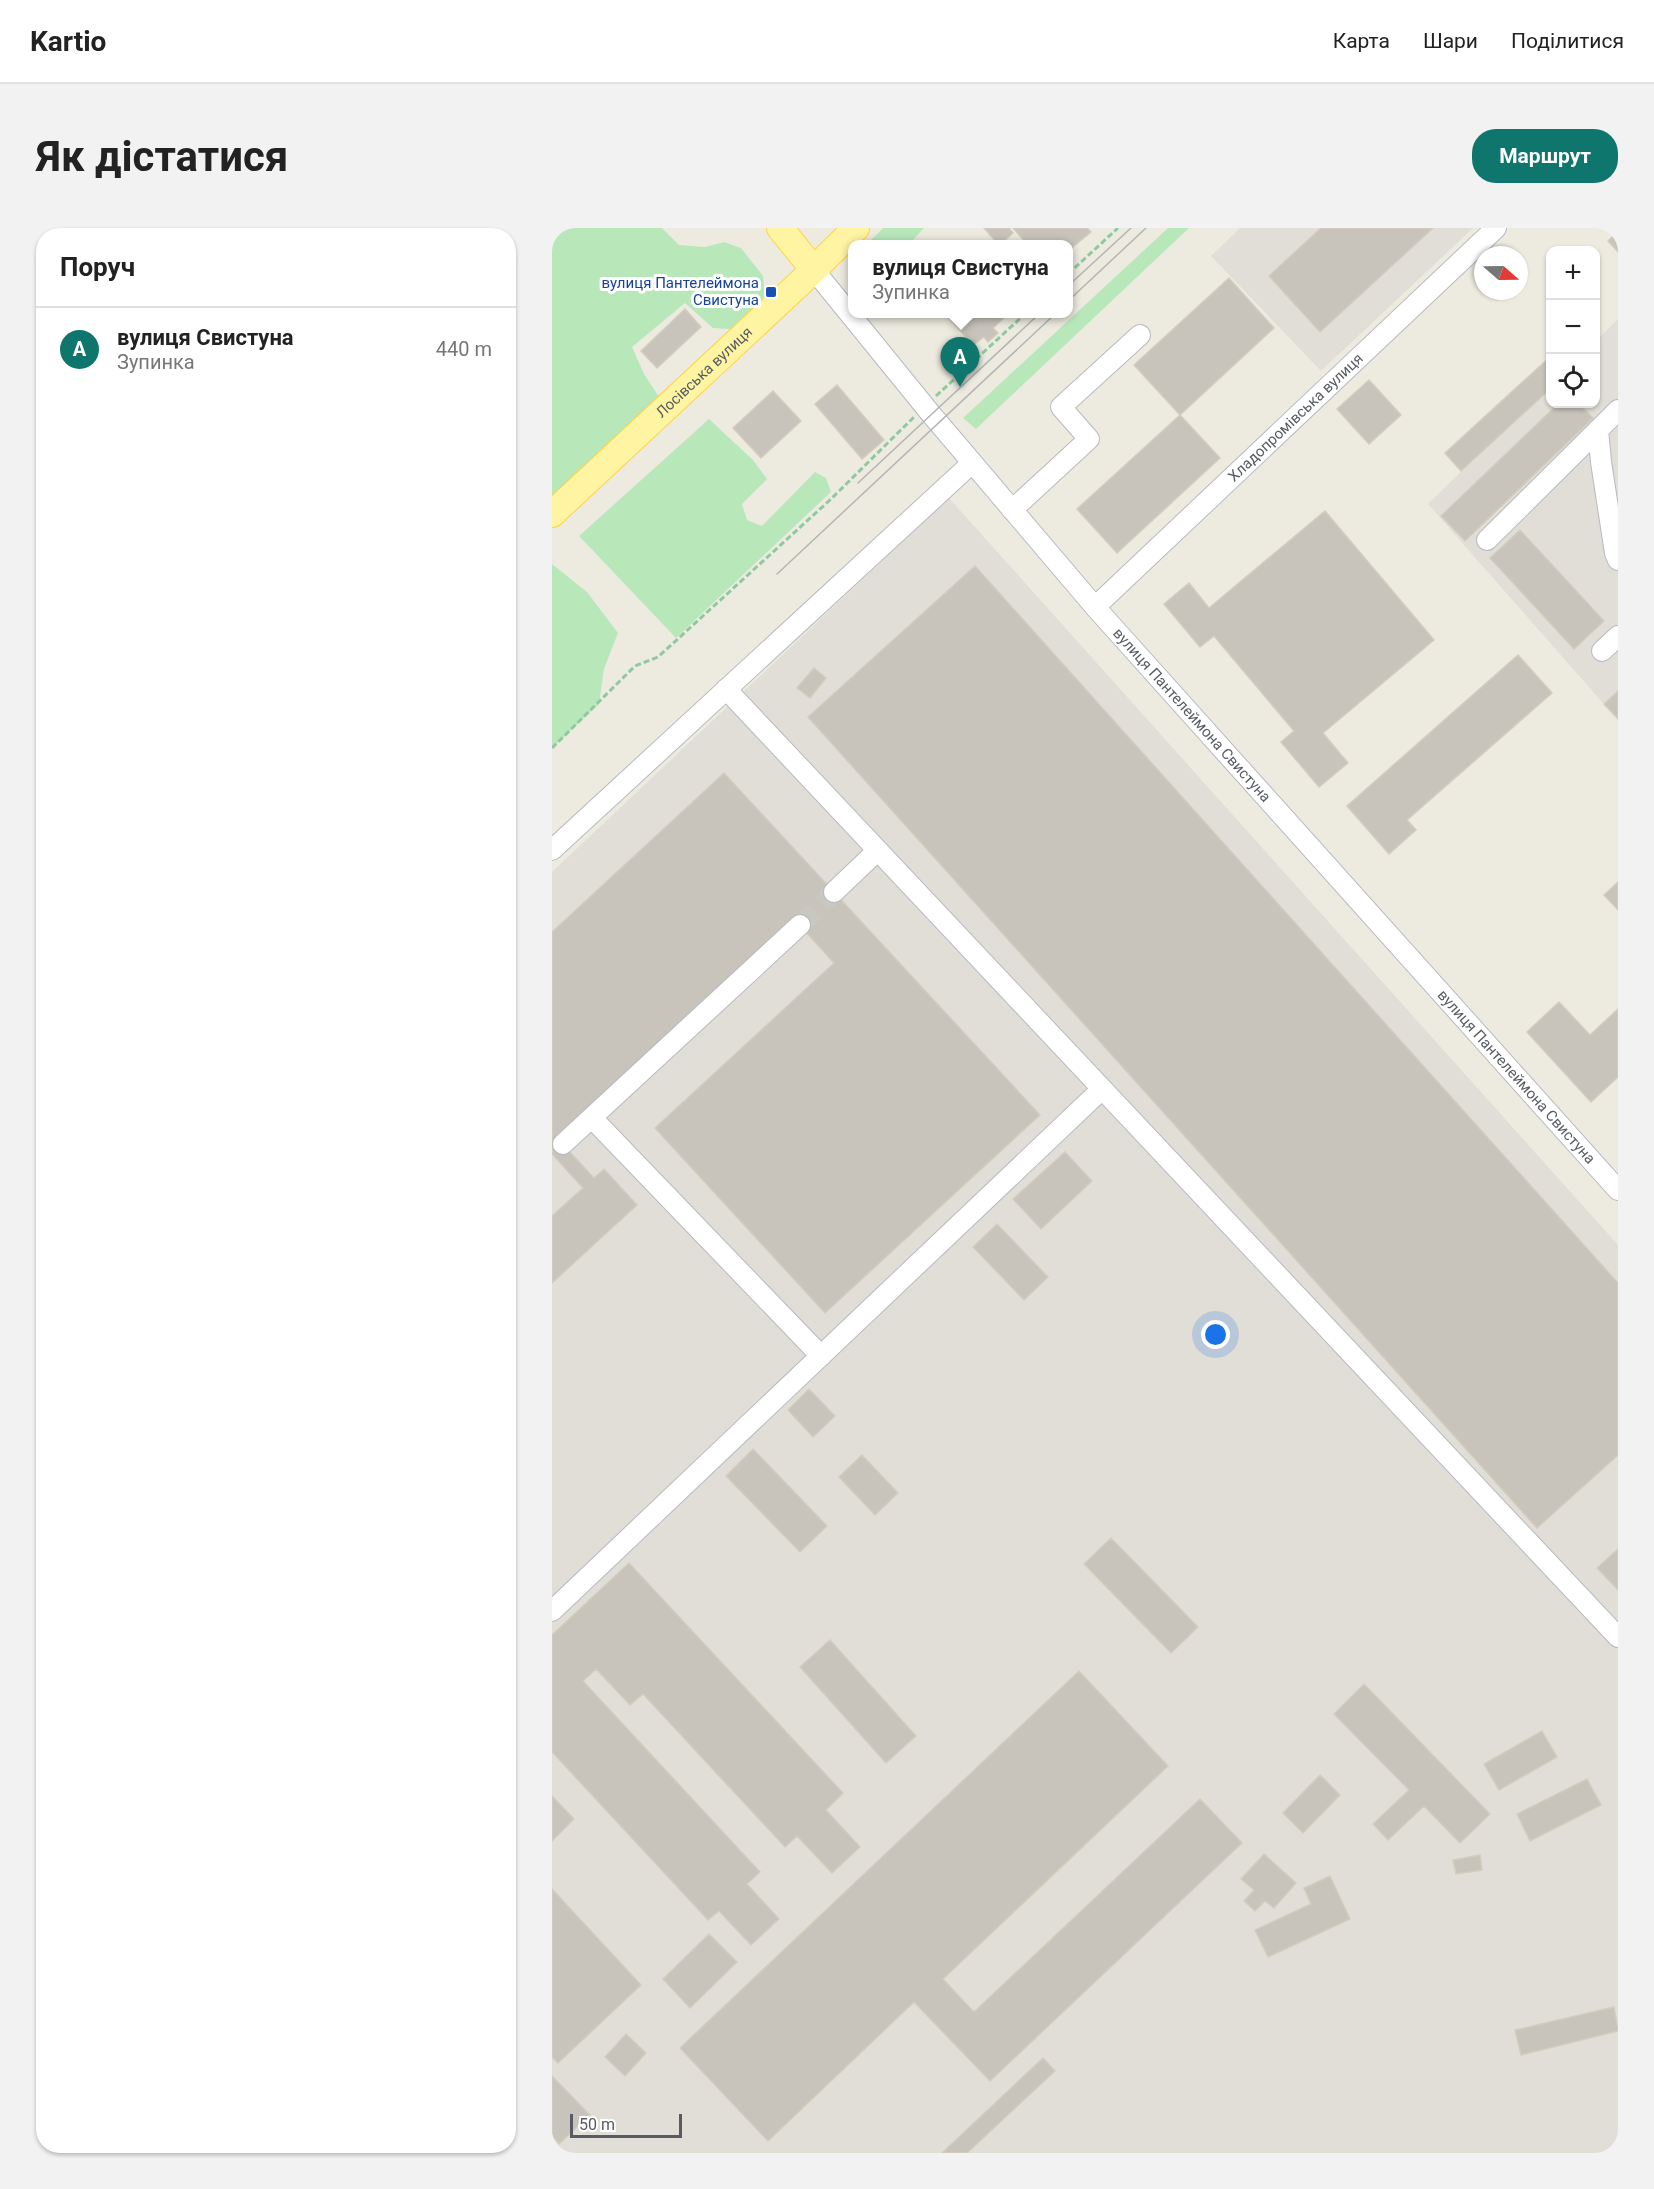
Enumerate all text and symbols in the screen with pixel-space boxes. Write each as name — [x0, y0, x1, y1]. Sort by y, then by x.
text: Kartio — [30, 25, 106, 58]
text: Карта — [1333, 29, 1390, 53]
text: Шари — [1423, 29, 1478, 53]
text: Поділитися — [1511, 29, 1624, 53]
button: Маршрут — [1472, 129, 1618, 183]
text: Як дістатися — [36, 132, 288, 181]
popup — [848, 240, 1073, 318]
north arrow — [1474, 246, 1528, 300]
map controls — [1546, 246, 1600, 408]
button: + — [1546, 246, 1600, 300]
text: Поруч — [60, 252, 135, 282]
text: вулиця Свистуна — [872, 255, 1049, 280]
place label: вулиця Пантелеймона Свистуна — [602, 274, 759, 309]
text: Зупинка — [872, 280, 950, 304]
marker: вулиця Пантелеймона Свистуна — [764, 285, 778, 299]
button: − — [1546, 300, 1600, 354]
street label: Лосівська вулиця — [652, 323, 756, 421]
text: вулиця Свистуна — [117, 325, 294, 350]
text: A — [73, 337, 86, 361]
text: 440 m — [436, 337, 492, 361]
pin: A — [940, 338, 980, 387]
street label: Хладопромівська вулиця — [1224, 349, 1367, 485]
text: Зупинка — [117, 350, 195, 374]
button: locate — [1546, 354, 1600, 408]
street label: вулиця Пантелеймона Свистуна — [1109, 624, 1275, 806]
street label: вулиця Пантелеймона Свистуна — [1434, 986, 1599, 1167]
your location — [1201, 1320, 1230, 1349]
scale bar — [570, 2111, 682, 2138]
text: 50 m — [579, 2115, 615, 2134]

